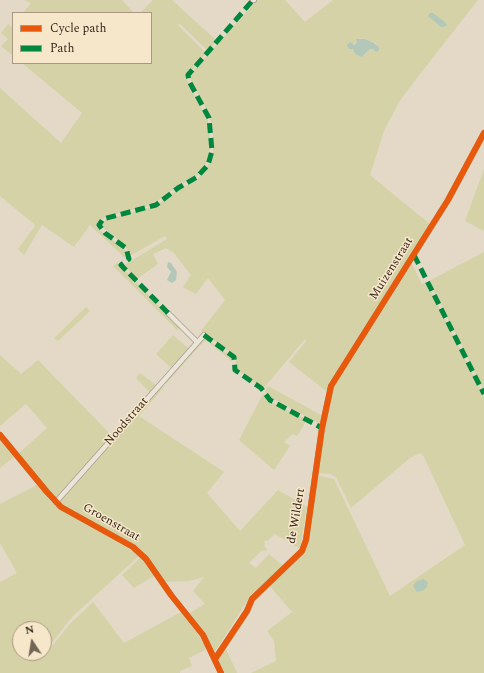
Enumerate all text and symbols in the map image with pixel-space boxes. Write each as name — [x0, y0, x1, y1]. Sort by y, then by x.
legend — [12, 12, 152, 64]
text: Cycle path — [50, 19, 107, 38]
text: Path — [50, 39, 75, 58]
street label: Muizenstraat — [367, 235, 417, 303]
street label: Noodstraat — [102, 395, 152, 449]
street label: de Wildert — [285, 487, 309, 545]
street label: Groenstraat — [80, 501, 142, 545]
north arrow — [12, 621, 52, 661]
text: N — [23, 621, 36, 639]

